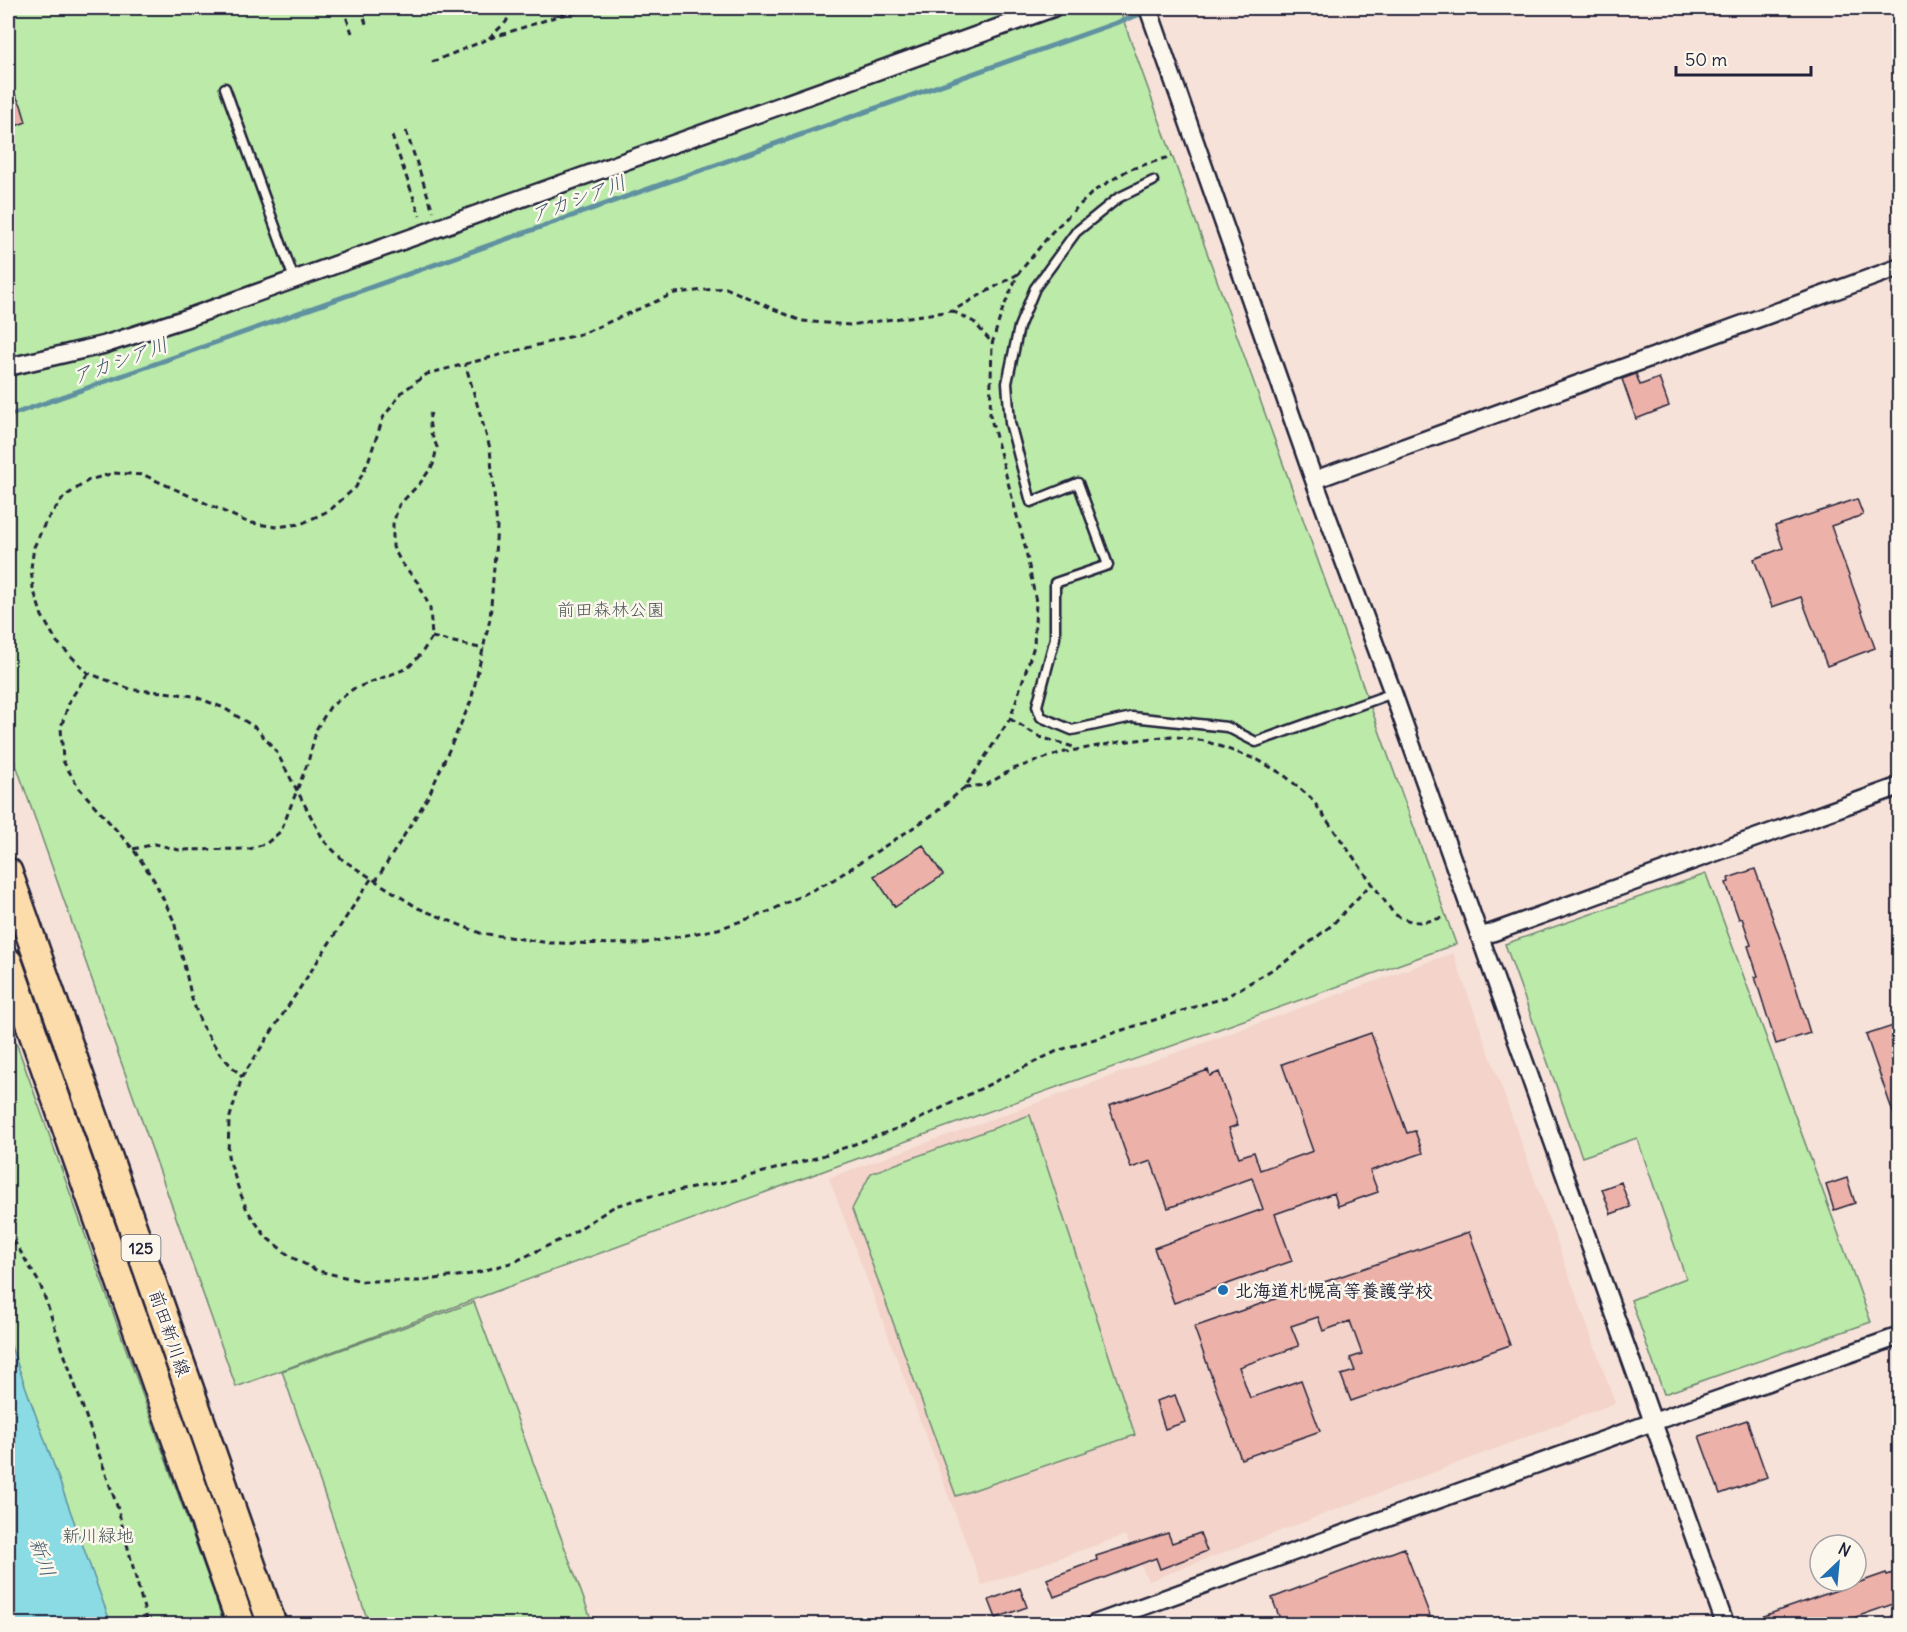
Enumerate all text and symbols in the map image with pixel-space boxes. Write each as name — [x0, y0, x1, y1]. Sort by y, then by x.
scale bar — [1676, 39, 1811, 77]
text: 50 m — [1685, 48, 1727, 71]
water label: アカシア川 — [527, 169, 629, 227]
water label: アカシア川 — [69, 331, 171, 389]
park label: 前田森林公園 — [557, 598, 665, 621]
road number: 125 — [122, 1235, 160, 1261]
place label: 北海道札幌高等養護学校 — [1235, 1279, 1433, 1302]
marker: 北海道札幌高等養護学校 — [1216, 1283, 1230, 1297]
street label: 前田新川線 — [144, 1287, 196, 1379]
park label: 新川緑地 — [62, 1524, 134, 1547]
north arrow — [1808, 1533, 1868, 1593]
water label: 新川 — [25, 1534, 61, 1580]
text: N — [1835, 1538, 1854, 1561]

